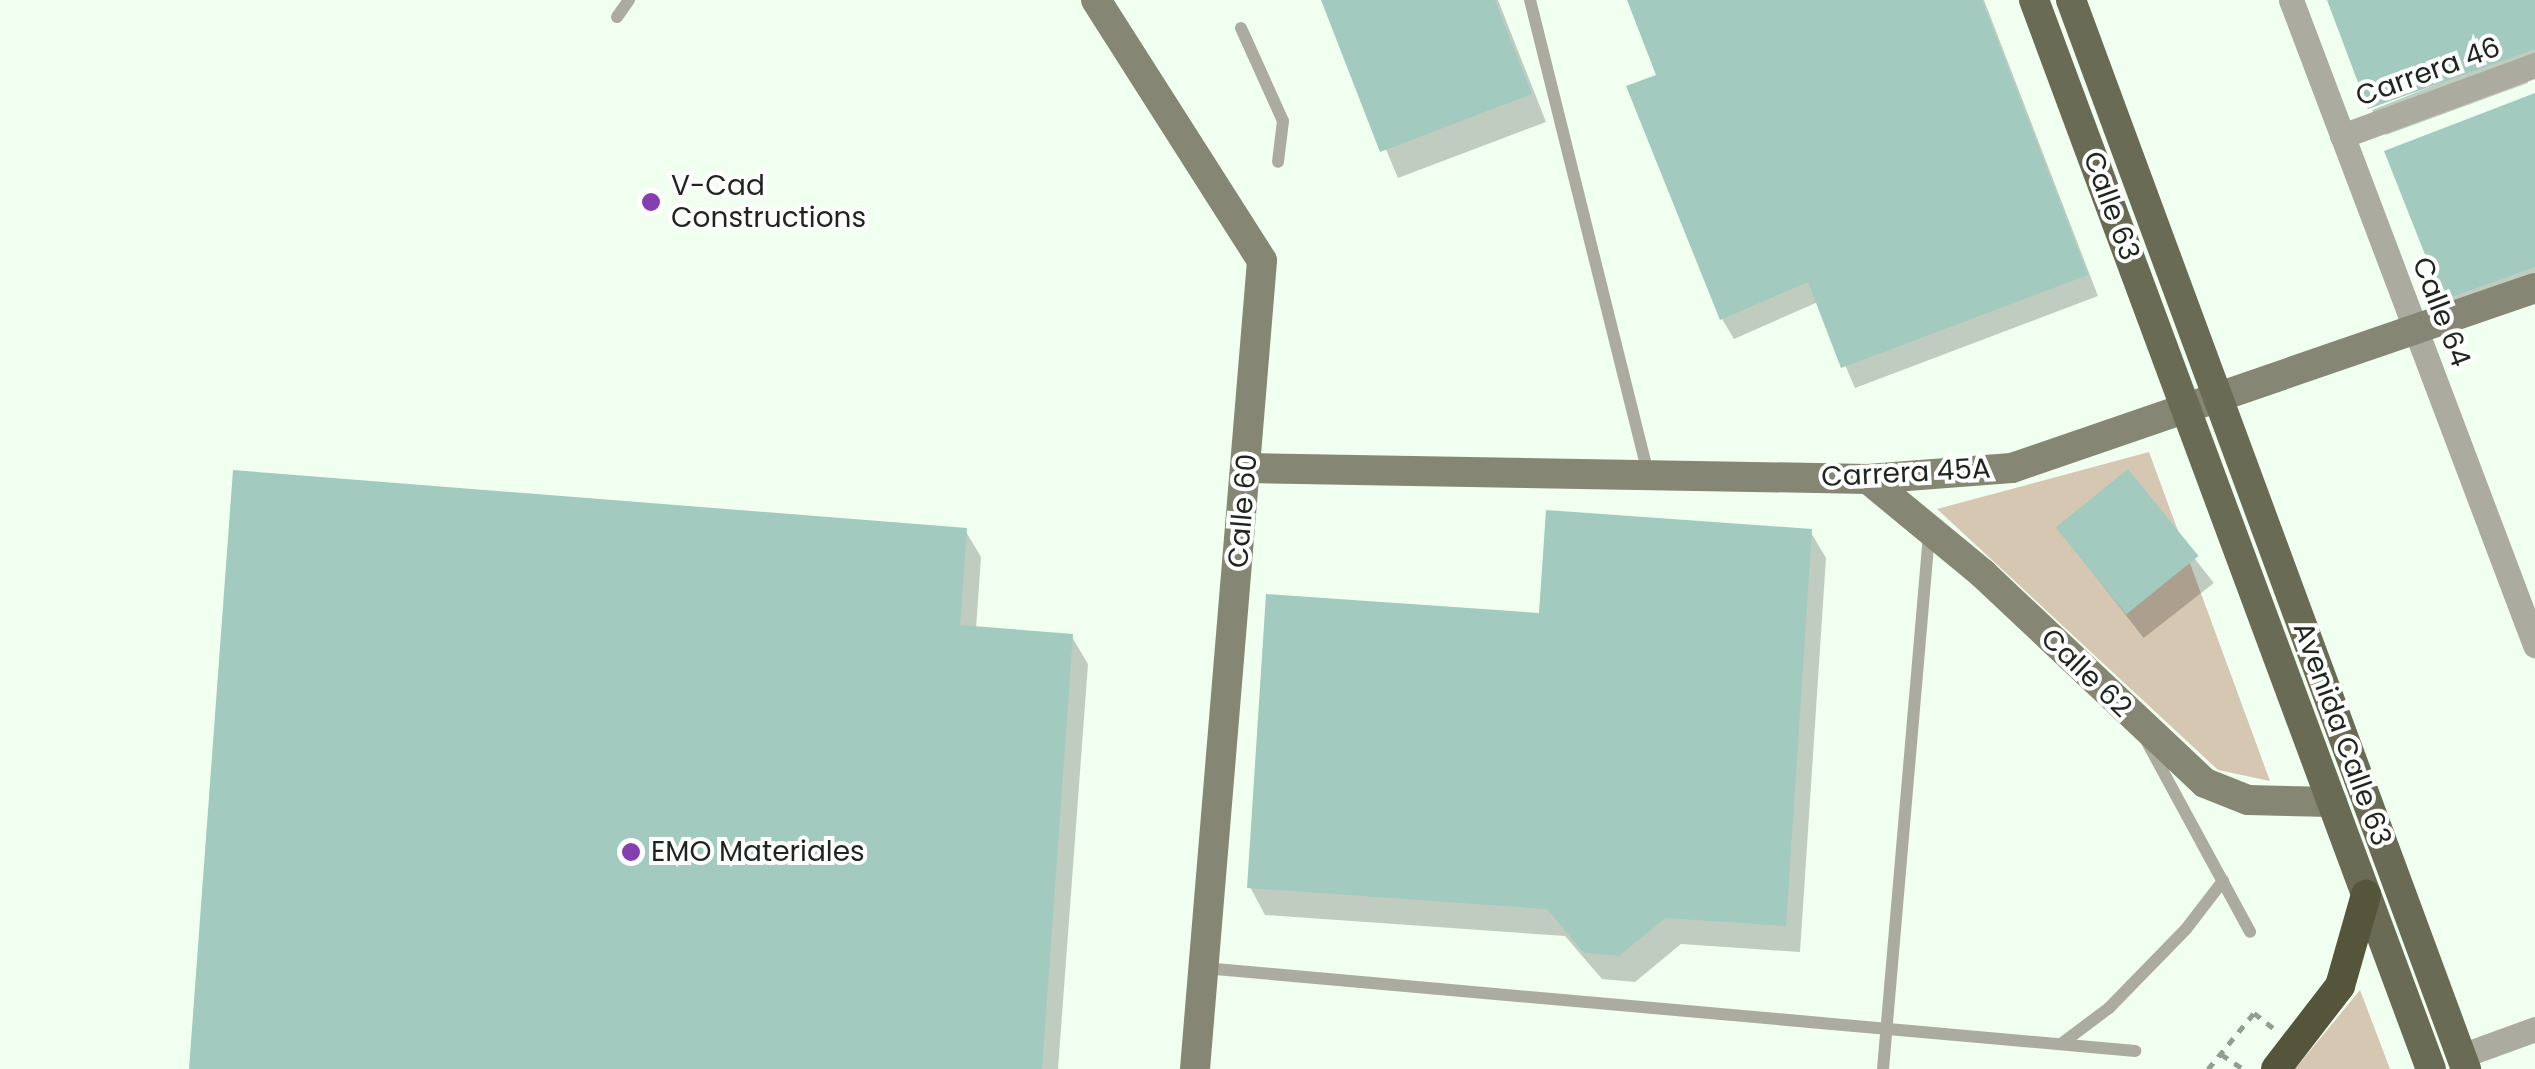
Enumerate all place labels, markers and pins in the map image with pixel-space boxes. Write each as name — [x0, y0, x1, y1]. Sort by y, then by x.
place label: V-Cad Constructions — [671, 169, 866, 235]
marker: V-Cad Constructions — [640, 191, 662, 213]
place label: EMO Materiales — [651, 835, 865, 869]
marker: EMO Materiales — [620, 841, 642, 863]

